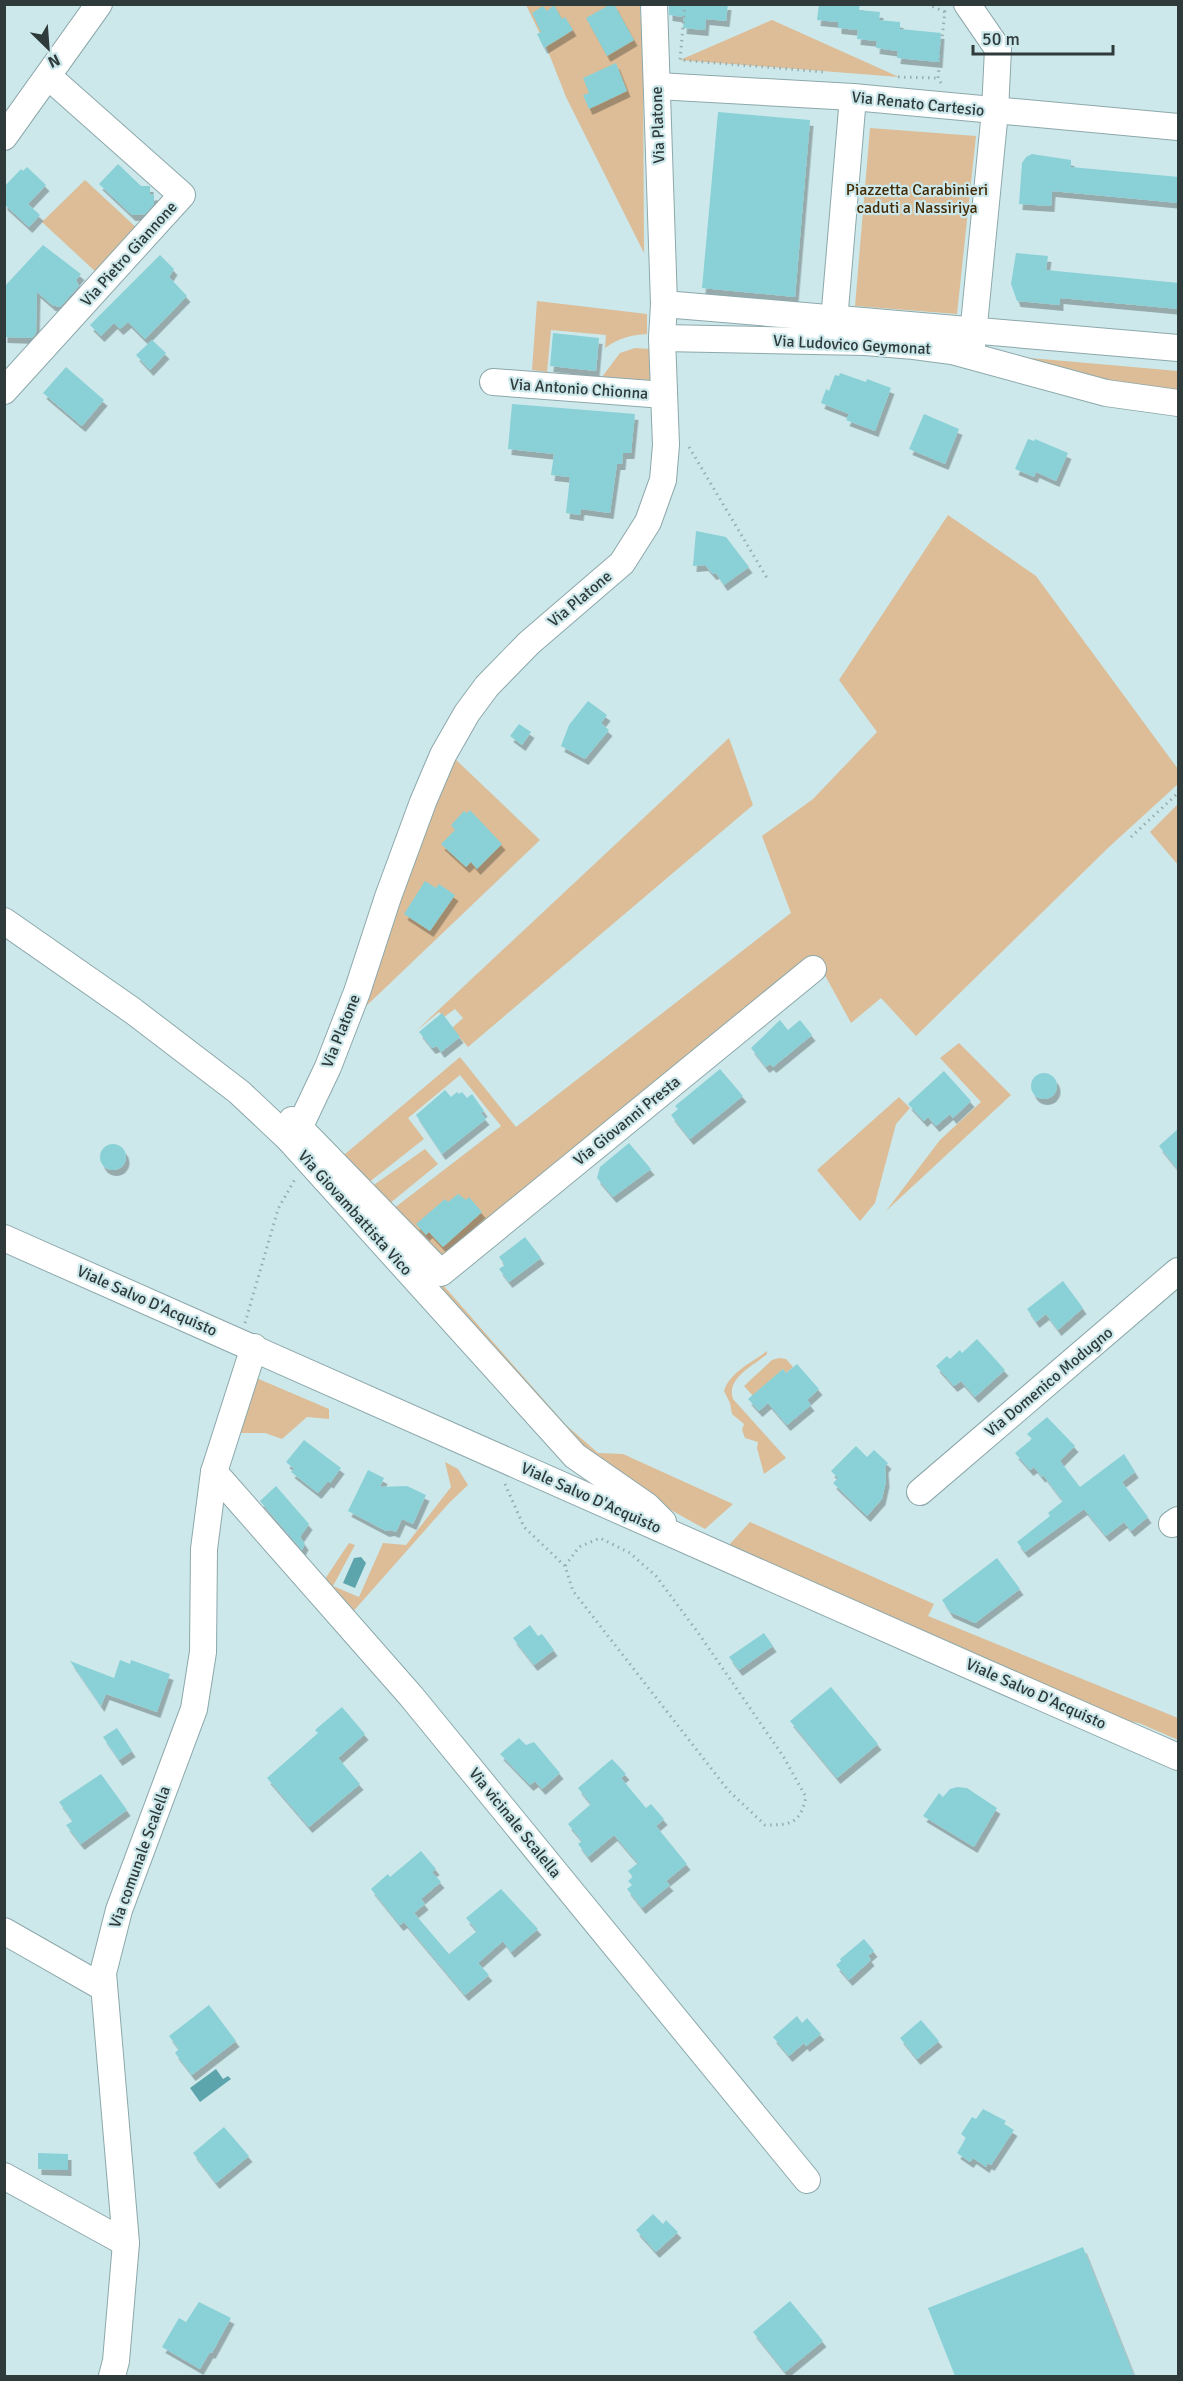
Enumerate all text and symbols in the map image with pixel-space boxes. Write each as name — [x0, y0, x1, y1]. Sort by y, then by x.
north arrow — [18, 18, 78, 78]
scale bar — [973, 18, 1112, 56]
text: 50 m — [982, 28, 1020, 50]
text: N — [45, 49, 63, 72]
street label: Via Platone — [647, 86, 669, 164]
street label: Via Renato Cartesio — [851, 87, 985, 121]
park label: Piazzetta Carabinieri caduti a Nassiriya — [846, 180, 988, 218]
street label: Via Pietro Giannone — [76, 197, 182, 311]
street label: Via Ludovico Geymonat — [773, 331, 932, 359]
street label: Via Antonio Chionna — [509, 374, 649, 404]
street label: Via Platone — [544, 566, 616, 632]
street label: Via Platone — [317, 991, 365, 1071]
street label: Via Giovanni Presta — [570, 1072, 684, 1170]
street label: Via Giovambattista Vico — [293, 1146, 417, 1280]
street label: Viale Salvo D'Acquisto — [74, 1261, 220, 1341]
street label: Via Domenico Modugno — [981, 1323, 1117, 1441]
street label: Viale Salvo D'Acquisto — [518, 1458, 664, 1538]
street label: Viale Salvo D'Acquisto — [963, 1654, 1109, 1734]
street label: Via vicinale Scalella — [464, 1764, 566, 1882]
street label: Via comunale Scalella — [105, 1783, 175, 1931]

